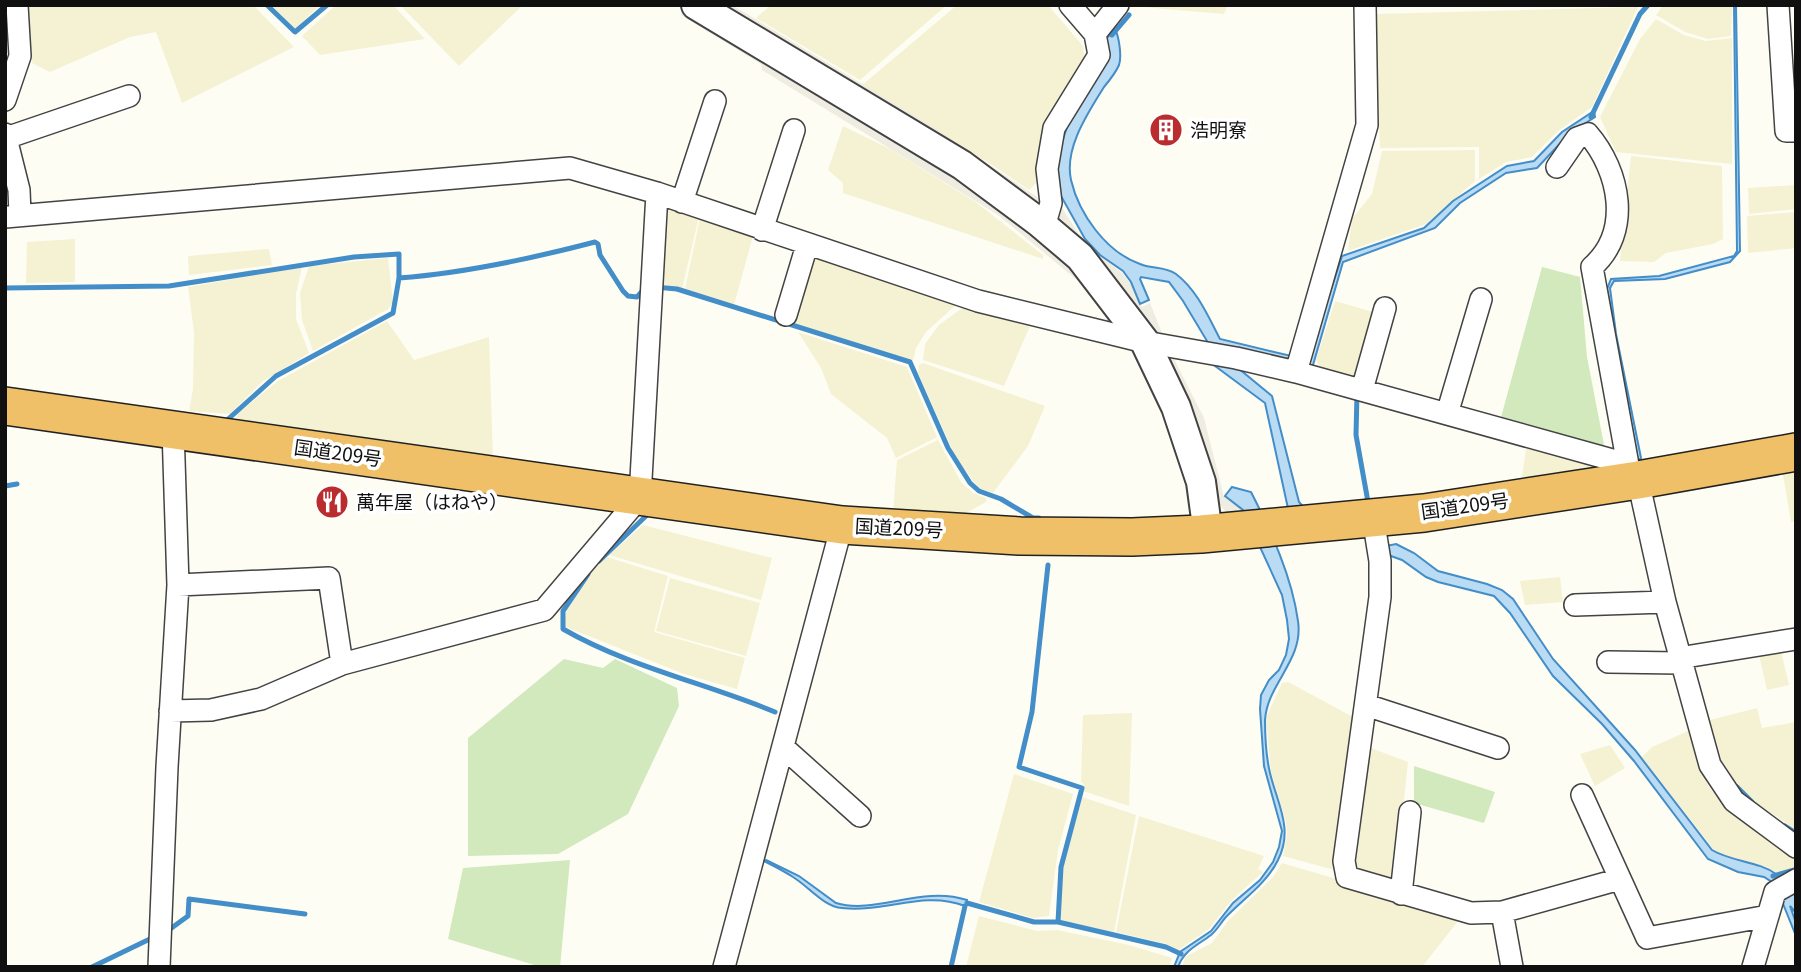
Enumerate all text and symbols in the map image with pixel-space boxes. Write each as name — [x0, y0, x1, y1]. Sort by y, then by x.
building icon: 浩明寮 — [1147, 111, 1185, 149]
place label: 浩明寮 — [1190, 115, 1247, 142]
street label: 国道209号 — [292, 432, 384, 471]
restaurant icon: 萬年屋（はねや） — [313, 483, 351, 521]
street label: 国道209号 — [1419, 485, 1511, 524]
place label: 萬年屋（はねや） — [356, 487, 508, 514]
street label: 国道209号 — [854, 511, 944, 542]

